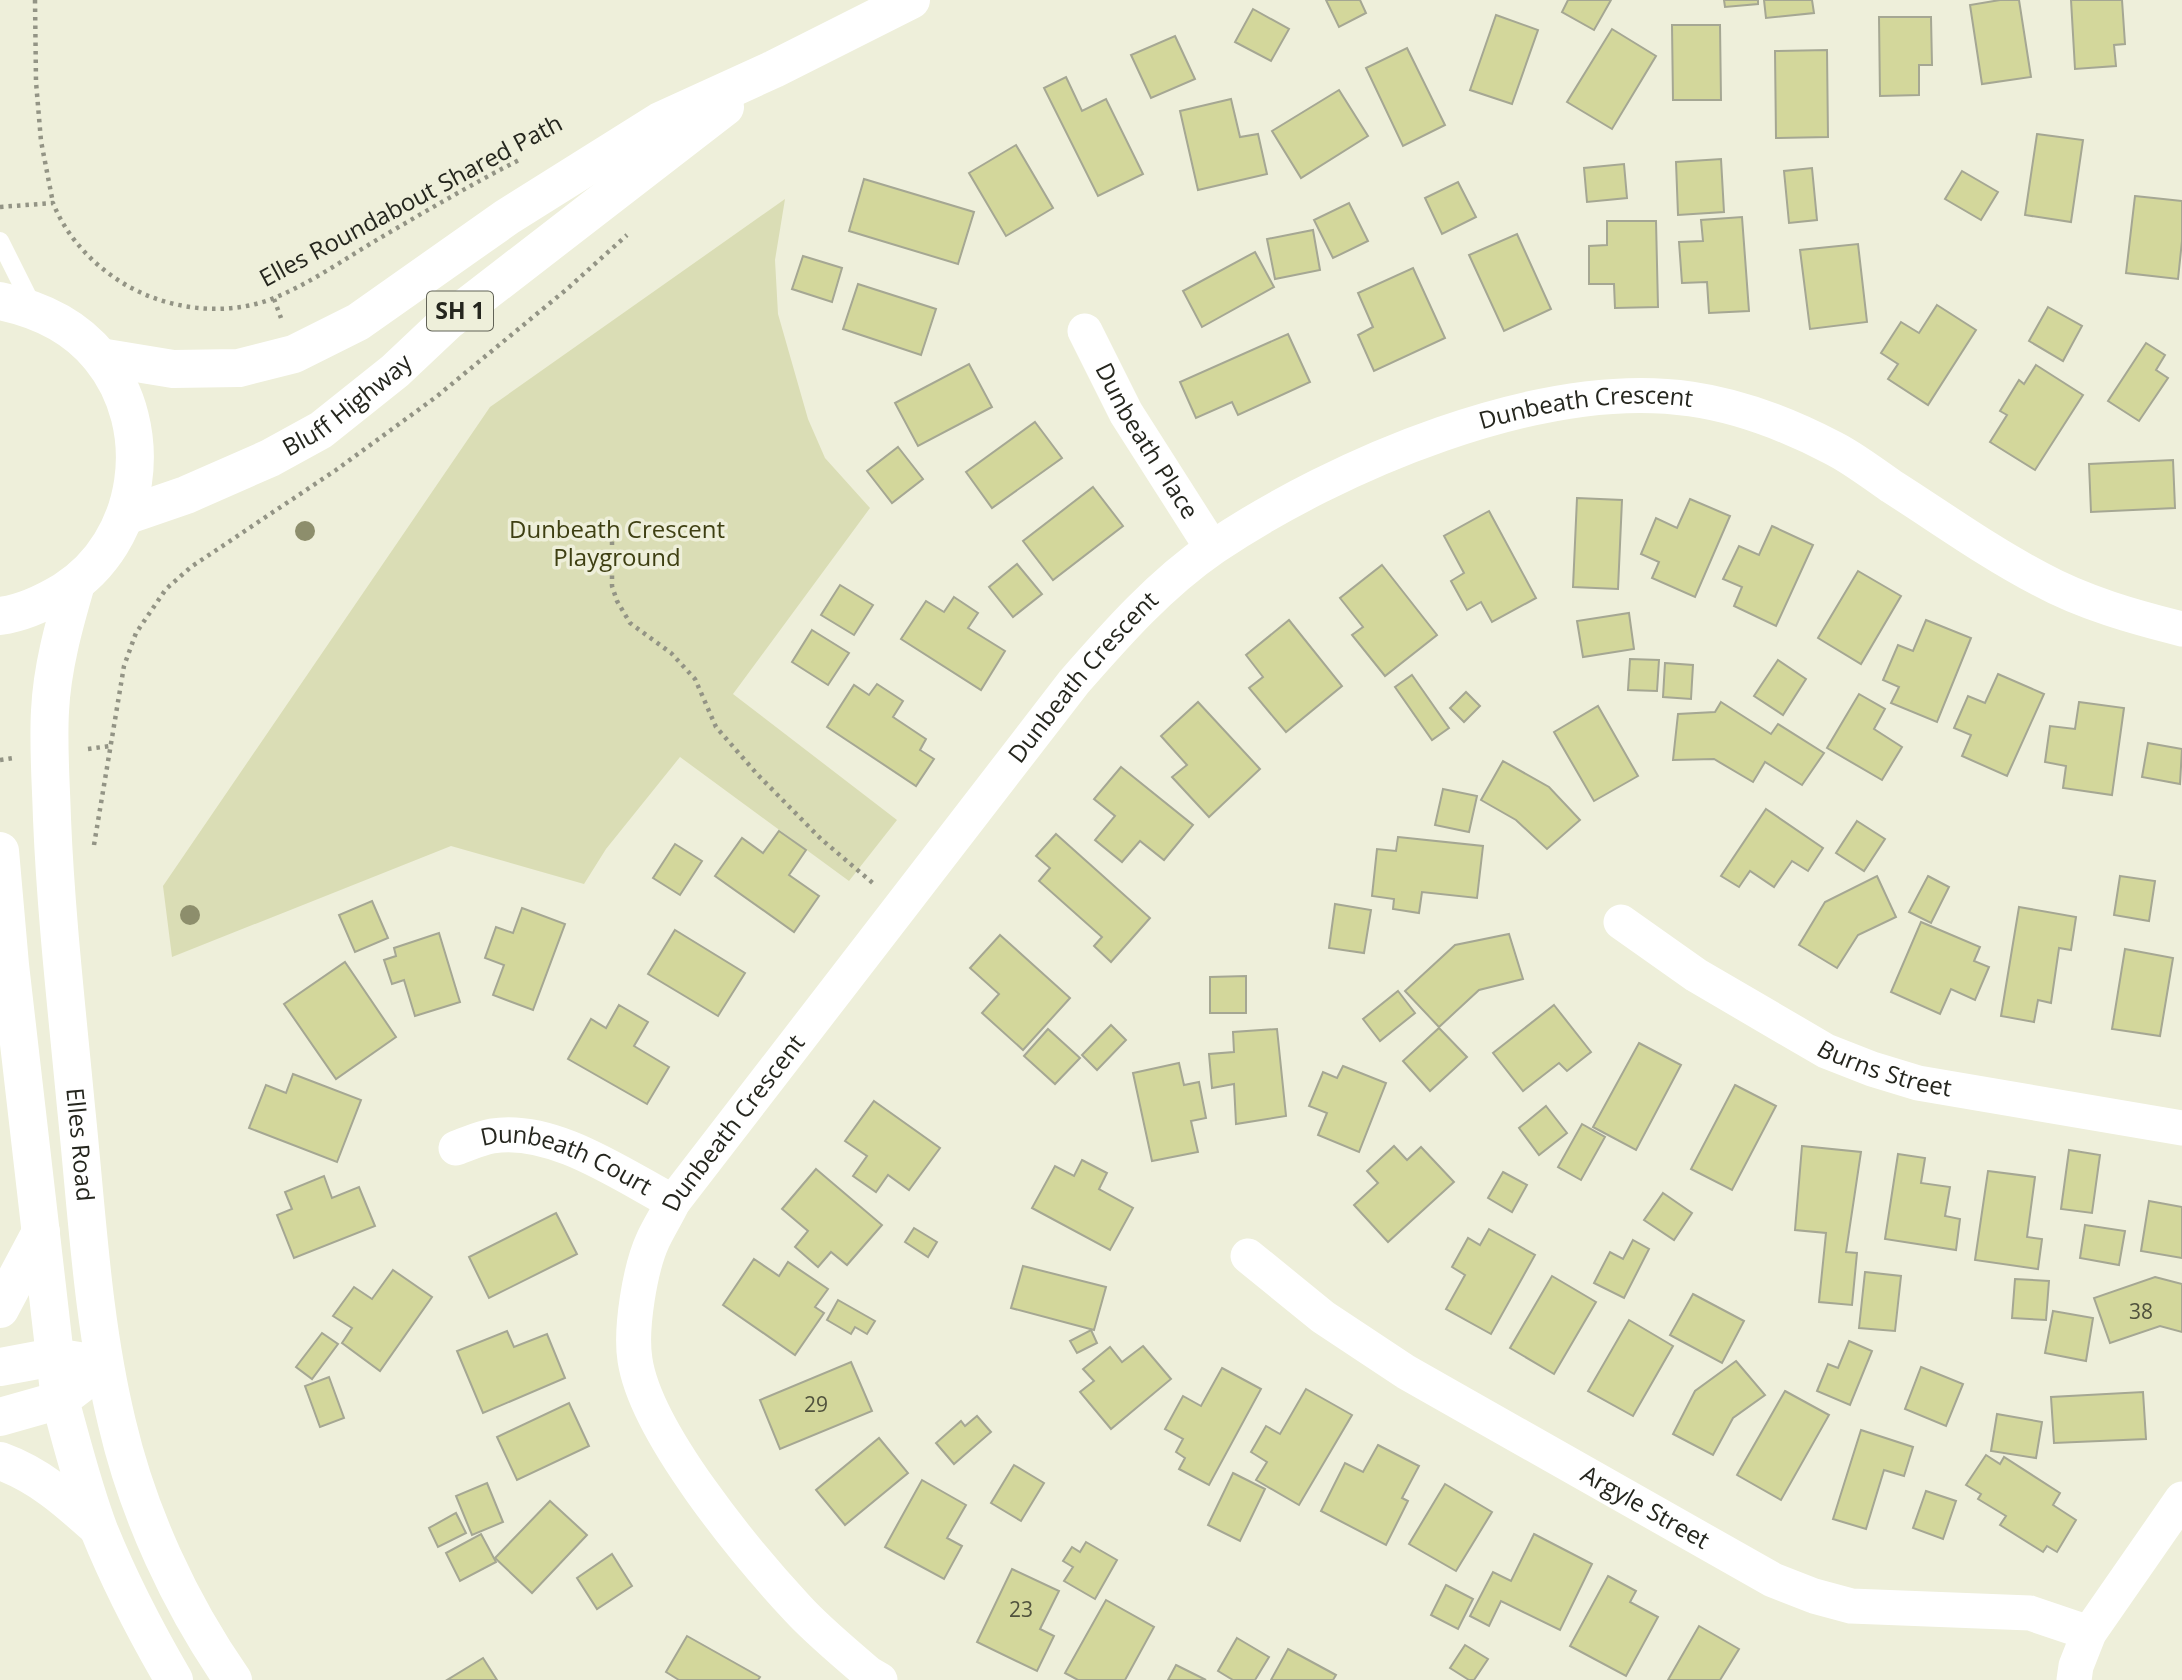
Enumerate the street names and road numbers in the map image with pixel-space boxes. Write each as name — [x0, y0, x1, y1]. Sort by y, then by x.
street label: Elles Roundabout Shared Path — [253, 106, 567, 294]
road number: SH 1 — [427, 292, 493, 330]
street label: Bluff Highway — [276, 345, 419, 463]
street label: Dunbeath Place — [1088, 357, 1207, 525]
street label: Dunbeath Crescent — [1475, 378, 1695, 436]
street label: Dunbeath Crescent — [1000, 583, 1165, 769]
street label: Dunbeath Crescent — [653, 1027, 811, 1216]
street label: Burns Street — [1811, 1031, 1954, 1103]
street label: Elles Road — [59, 1086, 103, 1203]
street label: Dunbeath Court — [477, 1117, 659, 1202]
street label: Argyle Street — [1575, 1457, 1716, 1556]

